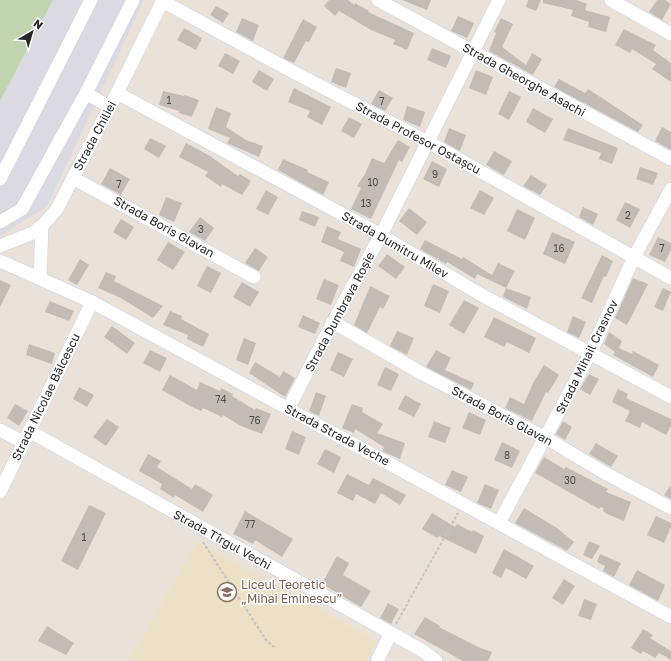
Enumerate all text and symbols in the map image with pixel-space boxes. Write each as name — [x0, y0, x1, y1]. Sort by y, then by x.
north arrow — [12, 12, 52, 52]
text: N — [31, 16, 46, 31]
street label: Strada Gheorghe Asachi — [460, 39, 588, 120]
house number: 1 — [167, 94, 172, 106]
house number: 7 — [379, 95, 385, 107]
street label: Strada Chiliei — [70, 98, 119, 173]
street label: Strada Profesor Ostașcu — [353, 98, 483, 177]
house number: 9 — [432, 168, 438, 180]
house number: 10 — [367, 176, 379, 188]
house number: 7 — [116, 178, 122, 190]
street label: Strada Boris Glavan — [111, 193, 217, 260]
house number: 13 — [361, 197, 371, 209]
street label: Strada Dumitru Milev — [339, 208, 451, 281]
house number: 2 — [625, 209, 631, 221]
house number: 3 — [198, 223, 204, 235]
house number: 16 — [554, 242, 564, 254]
house number: 7 — [659, 242, 665, 254]
street label: Strada Dumbrava Roșie — [302, 249, 378, 374]
street label: Strada Mihail Crasnov — [552, 297, 621, 416]
street label: Strada Nicolae Bălcescu — [8, 331, 83, 463]
street label: Strada Boris Glavan — [449, 383, 555, 449]
house number: 74 — [215, 393, 227, 405]
street label: Strada Strada Veche — [282, 401, 392, 469]
house number: 76 — [249, 414, 261, 426]
house number: 8 — [504, 449, 510, 461]
house number: 30 — [564, 474, 576, 486]
street label: Strada Tîrgul Vechi — [171, 506, 274, 573]
house number: 77 — [245, 518, 255, 530]
house number: 1 — [82, 531, 87, 543]
place label: Liceul Teoretic „Mihai Eminescu” — [241, 577, 342, 606]
school or university icon: Liceul Teoretic „Mihai Eminescu” — [216, 581, 238, 603]

